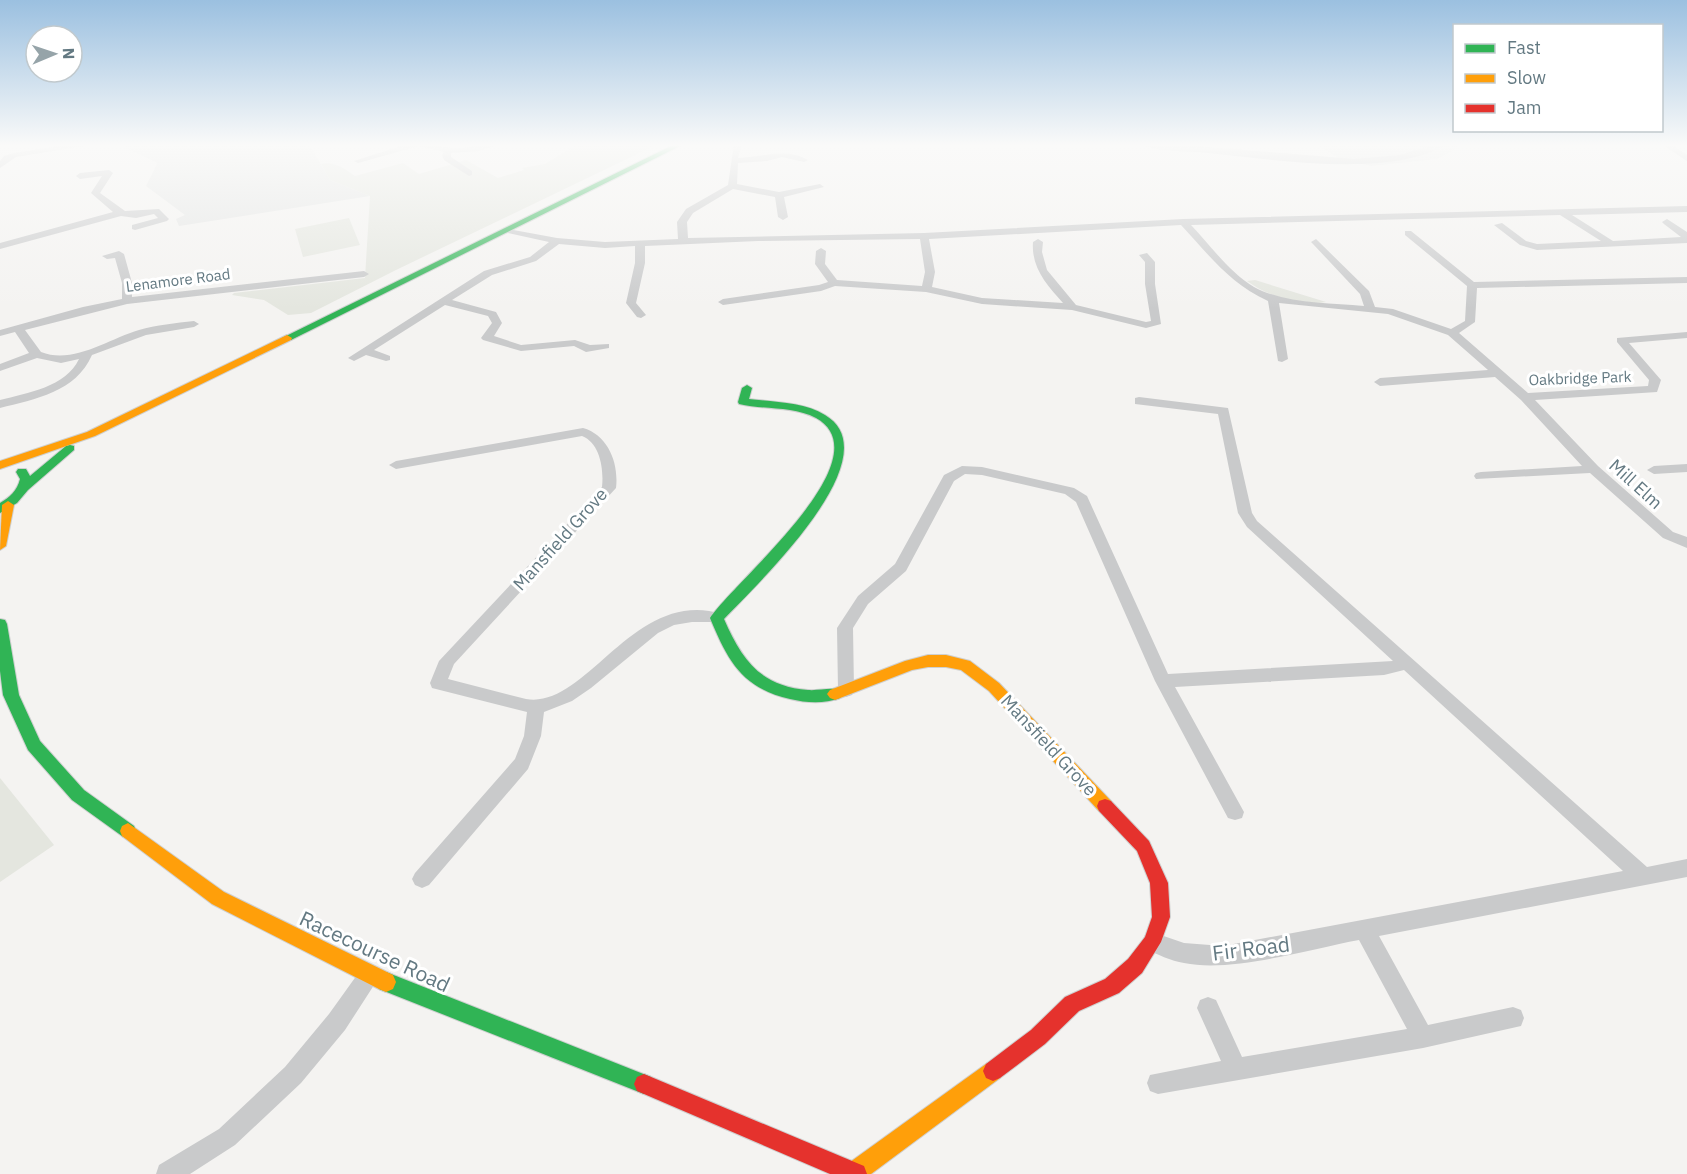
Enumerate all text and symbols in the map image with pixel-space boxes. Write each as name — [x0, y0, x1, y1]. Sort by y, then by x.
north arrow — [24, 24, 84, 84]
legend — [1453, 24, 1663, 132]
text: Fast — [1507, 36, 1541, 59]
text: N — [59, 47, 79, 60]
text: Slow — [1507, 66, 1546, 89]
text: Jam — [1507, 96, 1542, 119]
street label: Lenamore Road — [125, 264, 231, 296]
street label: Oakbridge Park — [1528, 367, 1632, 389]
street label: Mill Elm — [1604, 454, 1668, 514]
street label: Mansfield Grove — [508, 483, 612, 595]
street label: Mansfield Grove — [996, 689, 1102, 801]
street label: Racecourse Road — [295, 904, 455, 998]
street label: Fir Road — [1211, 929, 1291, 967]

